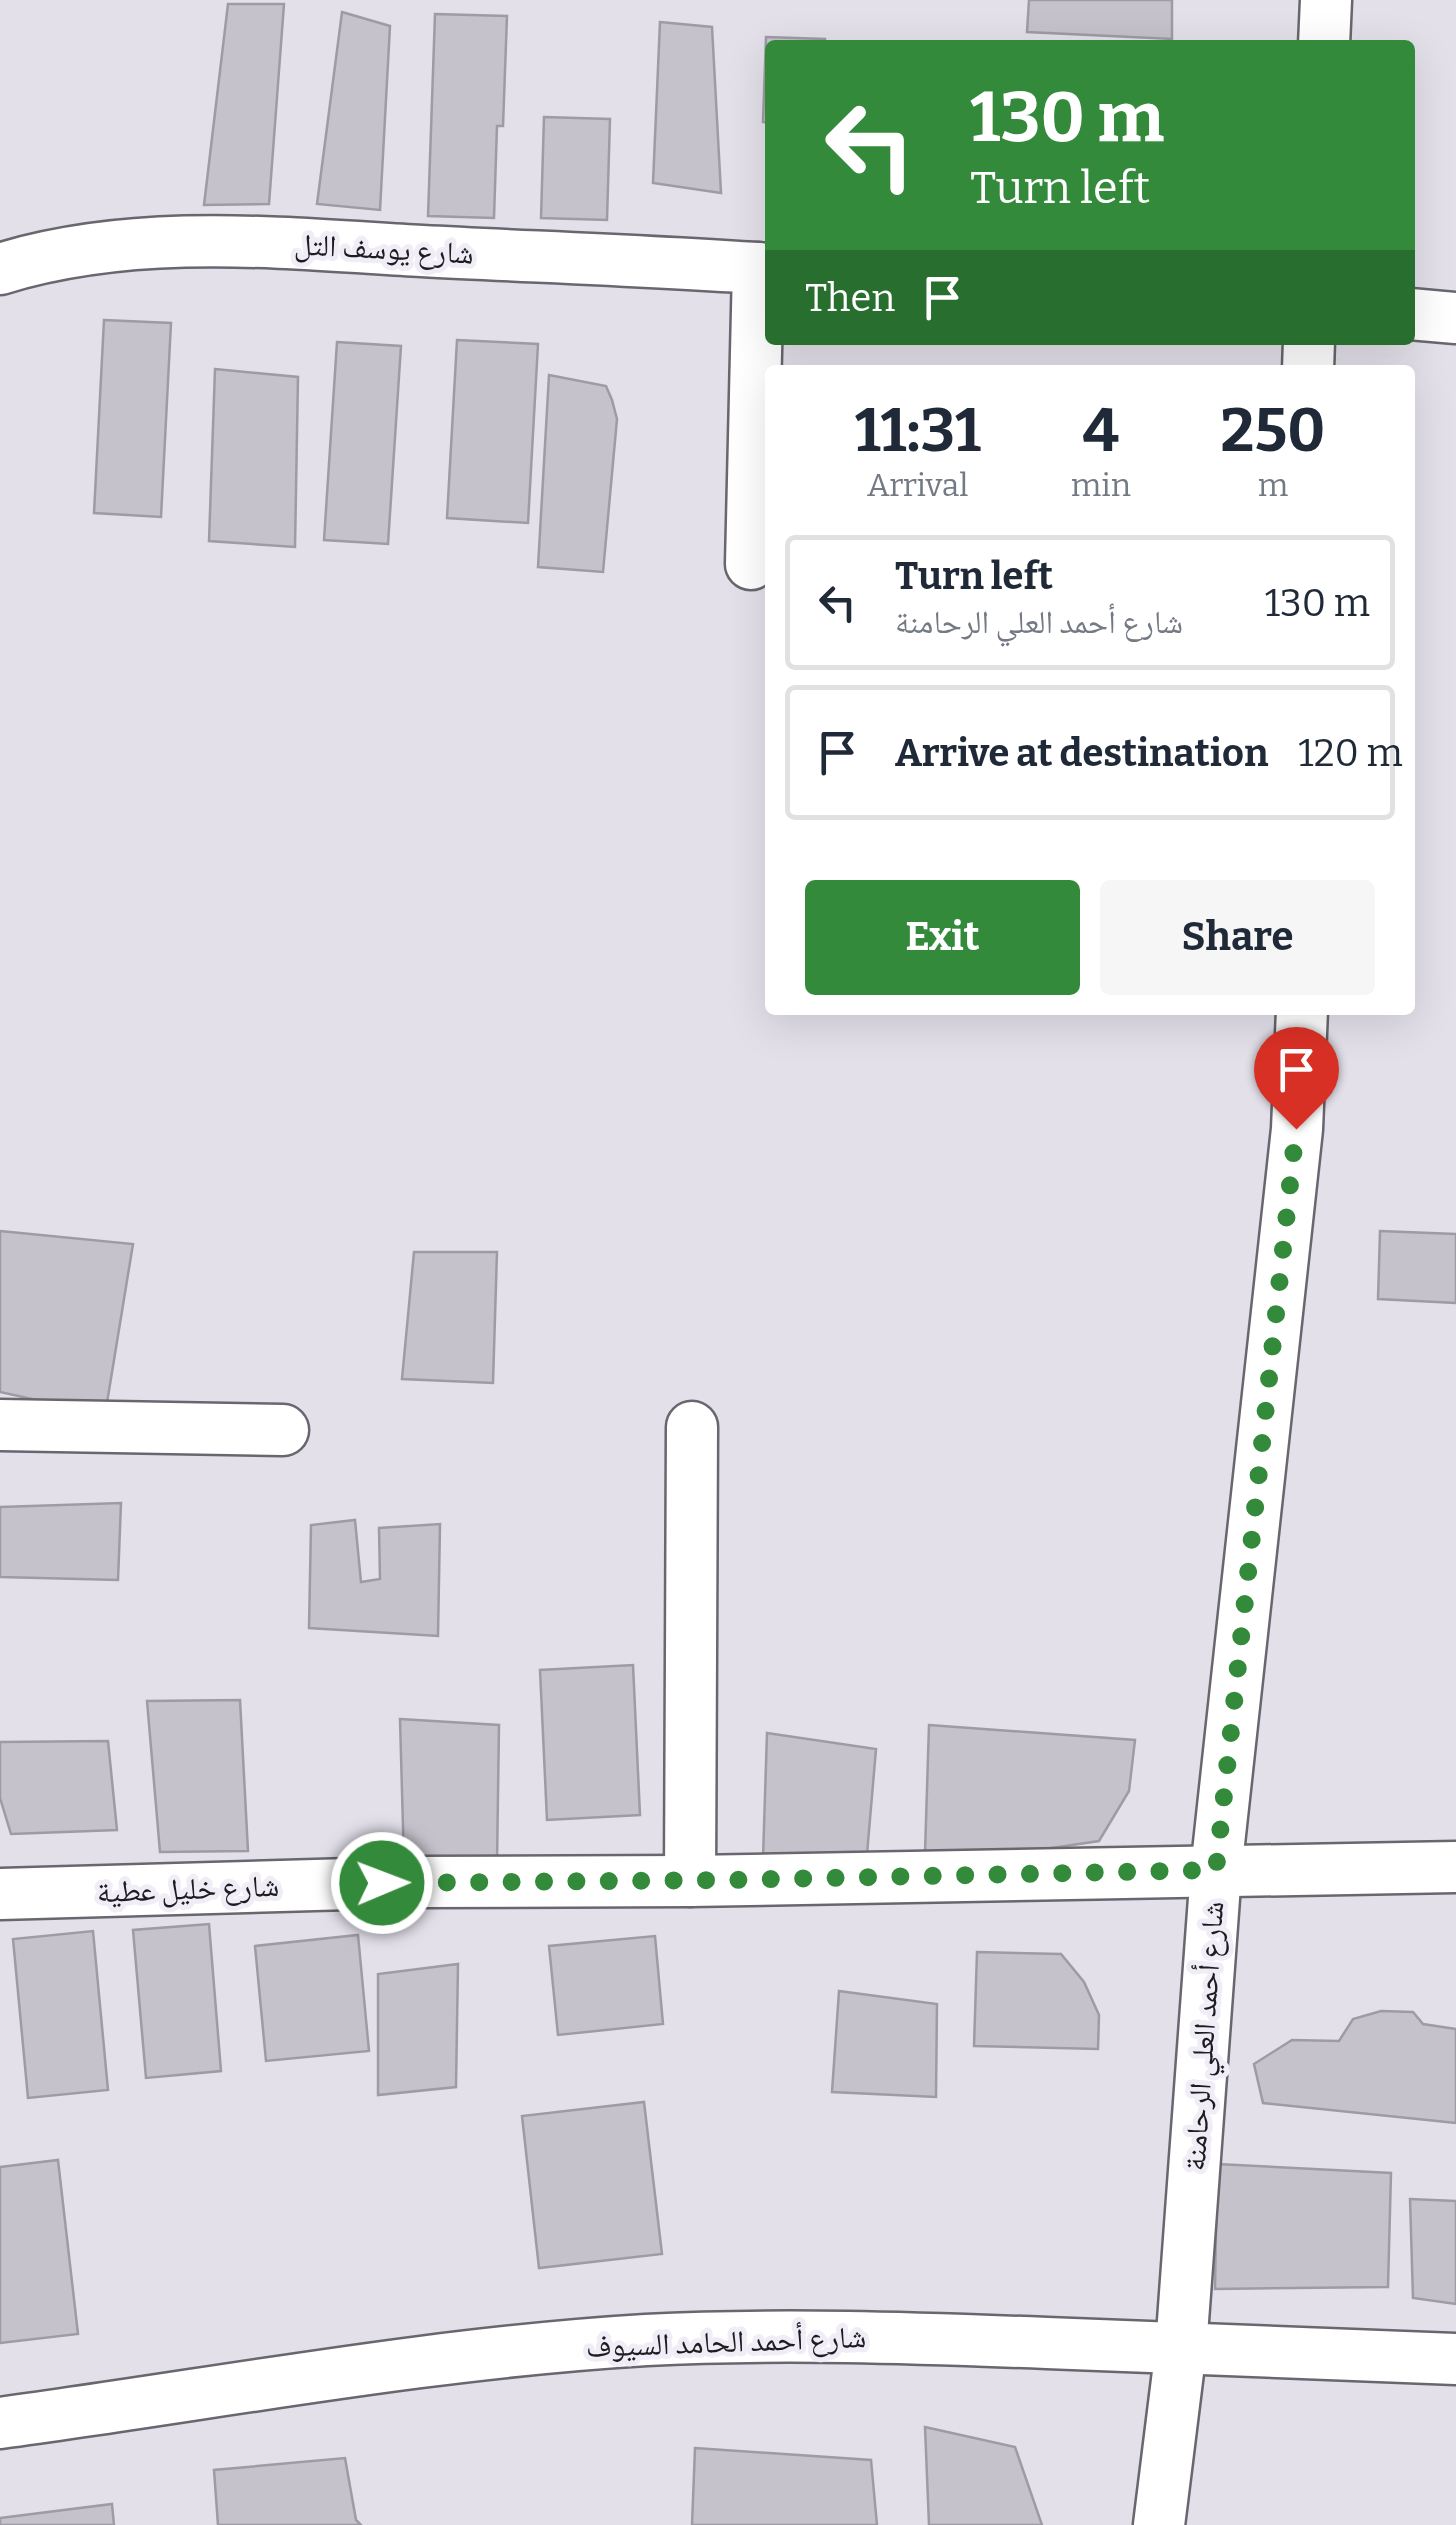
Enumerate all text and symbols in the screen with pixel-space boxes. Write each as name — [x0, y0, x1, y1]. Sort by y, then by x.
text: 130 m — [970, 76, 1164, 160]
icon: left — [805, 80, 935, 210]
text: Turn left — [970, 161, 1150, 215]
street label: شارع يوسف التل — [293, 226, 475, 273]
icon: arrive — [915, 270, 970, 325]
text: Then — [805, 275, 895, 321]
text: 11:31 — [855, 395, 981, 467]
text: 4 — [1083, 395, 1119, 467]
text: 250 — [1221, 395, 1325, 467]
text: Arrival — [867, 466, 969, 504]
text: min — [1071, 466, 1131, 504]
text: m — [1258, 466, 1288, 504]
text: Turn left — [895, 553, 1053, 599]
icon: left — [810, 575, 865, 630]
text: 130 m — [1265, 580, 1370, 626]
text: شارع أحمد العلي الرحامنة — [895, 603, 1183, 641]
icon: arrive — [810, 725, 865, 780]
text: Arrive at destination — [895, 730, 1268, 776]
text: 120 m — [1298, 730, 1403, 776]
button: Exit — [805, 880, 1080, 995]
button: Share — [1100, 880, 1375, 995]
pin — [1254, 1027, 1339, 1130]
icon: arrive — [1269, 1042, 1324, 1097]
position arrow — [330, 1831, 434, 1935]
street label: شارع خليل عطية — [96, 1868, 280, 1911]
street label: شارع أحمد العلي الرحامنة — [1176, 1900, 1237, 2172]
street label: شارع أحمد الحامد السيوف — [585, 2319, 867, 2366]

